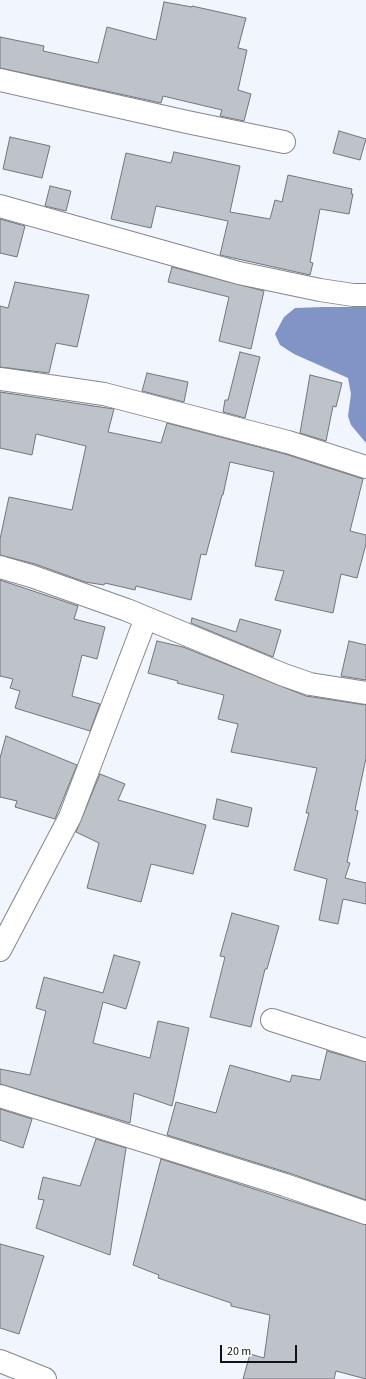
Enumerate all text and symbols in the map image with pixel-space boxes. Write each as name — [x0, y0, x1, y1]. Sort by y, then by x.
scale bar — [222, 1337, 299, 1363]
text: 20 m — [227, 1343, 251, 1360]

